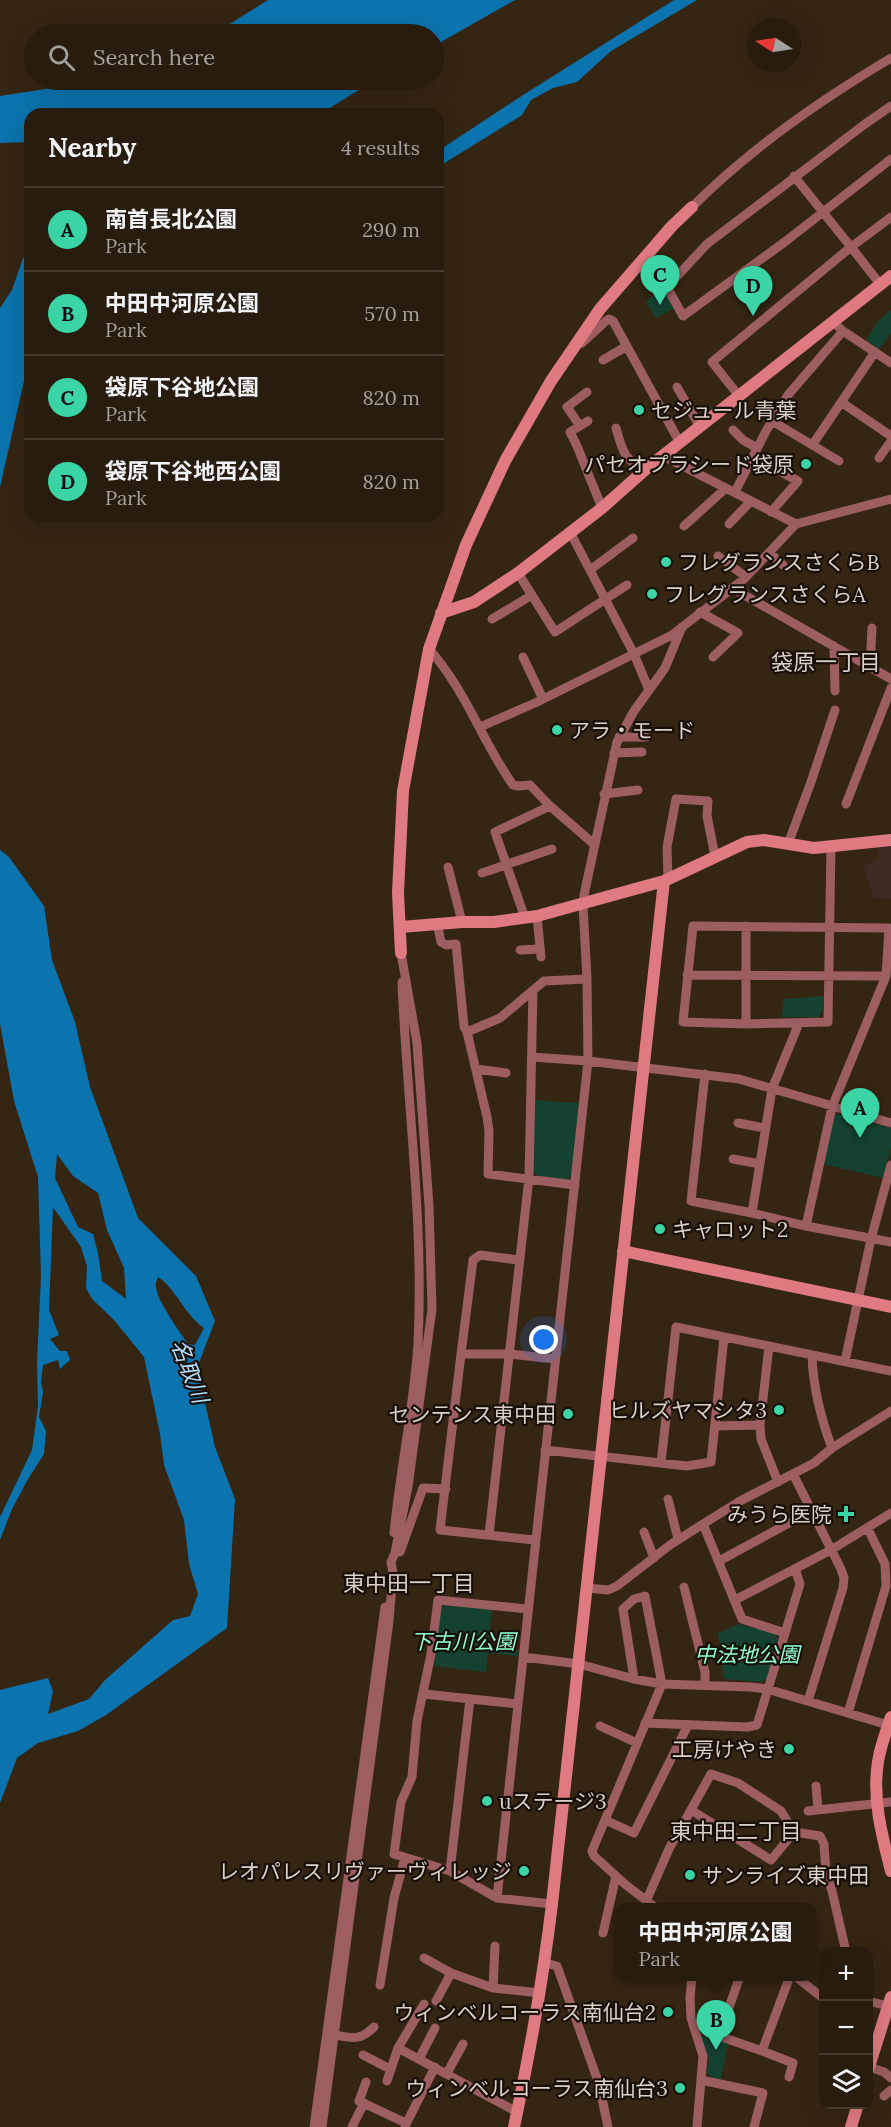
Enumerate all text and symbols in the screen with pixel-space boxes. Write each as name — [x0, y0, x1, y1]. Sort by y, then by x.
north arrow — [747, 18, 801, 72]
search box — [24, 24, 444, 90]
icon: search — [45, 41, 78, 74]
text: Search here — [93, 43, 215, 71]
text: Nearby — [48, 131, 136, 164]
text: 4 results — [341, 135, 420, 160]
text: 南首長北公園 — [105, 205, 237, 233]
text: A — [61, 217, 74, 242]
text: 290 m — [362, 217, 420, 242]
text: Park — [105, 233, 147, 258]
pin: C — [640, 256, 680, 305]
pin: D — [734, 266, 772, 316]
text: 中田中河原公園 — [105, 289, 259, 317]
text: B — [61, 301, 74, 326]
text: 570 m — [364, 301, 420, 326]
text: Park — [105, 317, 147, 342]
text: 袋原下谷地公園 — [105, 373, 259, 401]
text: C — [61, 385, 74, 410]
text: 820 m — [362, 385, 420, 410]
place label: セジュール青葉 — [651, 397, 797, 424]
text: Park — [105, 401, 147, 426]
marker: セジュール青葉 — [632, 403, 646, 417]
place label: パセオプラシード袋原 — [584, 451, 794, 478]
text: 袋原下谷地西公園 — [105, 457, 281, 485]
marker: パセオプラシード袋原 — [799, 457, 813, 471]
text: D — [60, 469, 75, 494]
text: 820 m — [362, 469, 420, 494]
text: Park — [105, 485, 147, 510]
place label: フレグランスさくらB — [678, 549, 880, 576]
marker: フレグランスさくらB — [659, 555, 673, 569]
place label: フレグランスさくらA — [664, 581, 867, 608]
marker: フレグランスさくらA — [645, 587, 659, 601]
district label: 袋原一丁目 — [771, 648, 881, 676]
place label: アラ・モード — [569, 717, 695, 744]
marker: アラ・モード — [550, 723, 564, 737]
pin: A — [840, 1088, 880, 1138]
place label: キャロット2 — [672, 1216, 788, 1243]
marker: キャロット2 — [653, 1222, 667, 1236]
your location — [529, 1325, 558, 1354]
water label: 名取川 — [165, 1335, 216, 1409]
place label: ヒルズヤマシタ3 — [608, 1397, 767, 1424]
place label: センテンス東中田 — [388, 1401, 556, 1428]
marker: ヒルズヤマシタ3 — [772, 1403, 786, 1417]
marker: センテンス東中田 — [561, 1407, 575, 1421]
place label: みうら医院 — [727, 1501, 832, 1528]
marker: みうら医院 — [837, 1505, 855, 1523]
district label: 東中田一丁目 — [343, 1569, 475, 1597]
park label: 下古川公園 — [411, 1628, 518, 1655]
park label: 中法地公園 — [695, 1641, 802, 1668]
place label: 工房けやき — [672, 1736, 777, 1763]
marker: 工房けやき — [782, 1742, 796, 1756]
place label: uステージ3 — [499, 1788, 607, 1815]
marker: uステージ3 — [480, 1794, 494, 1808]
district label: 東中田二丁目 — [670, 1817, 802, 1845]
place label: レオパレスリヴァーヴィレッジ — [218, 1858, 512, 1885]
place label: サンライズ東中田 — [702, 1862, 869, 1889]
marker: レオパレスリヴァーヴィレッジ — [517, 1864, 531, 1878]
marker: サンライズ東中田 — [683, 1868, 697, 1882]
popup — [615, 1903, 816, 1981]
text: 中田中河原公園 — [638, 1918, 793, 1946]
text: Park — [638, 1946, 680, 1971]
map controls — [819, 1947, 873, 2109]
button: + — [819, 1947, 873, 2001]
place label: ウィンベルコーラス南仙台2 — [394, 1999, 656, 2026]
pin: B — [696, 2000, 736, 2050]
button: − — [819, 2001, 873, 2055]
marker: ウィンベルコーラス南仙台2 — [661, 2005, 675, 2019]
button: layers — [819, 2055, 873, 2109]
place label: ウィンベルコーラス南仙台3 — [405, 2075, 668, 2102]
marker: ウィンベルコーラス南仙台3 — [673, 2081, 687, 2095]

